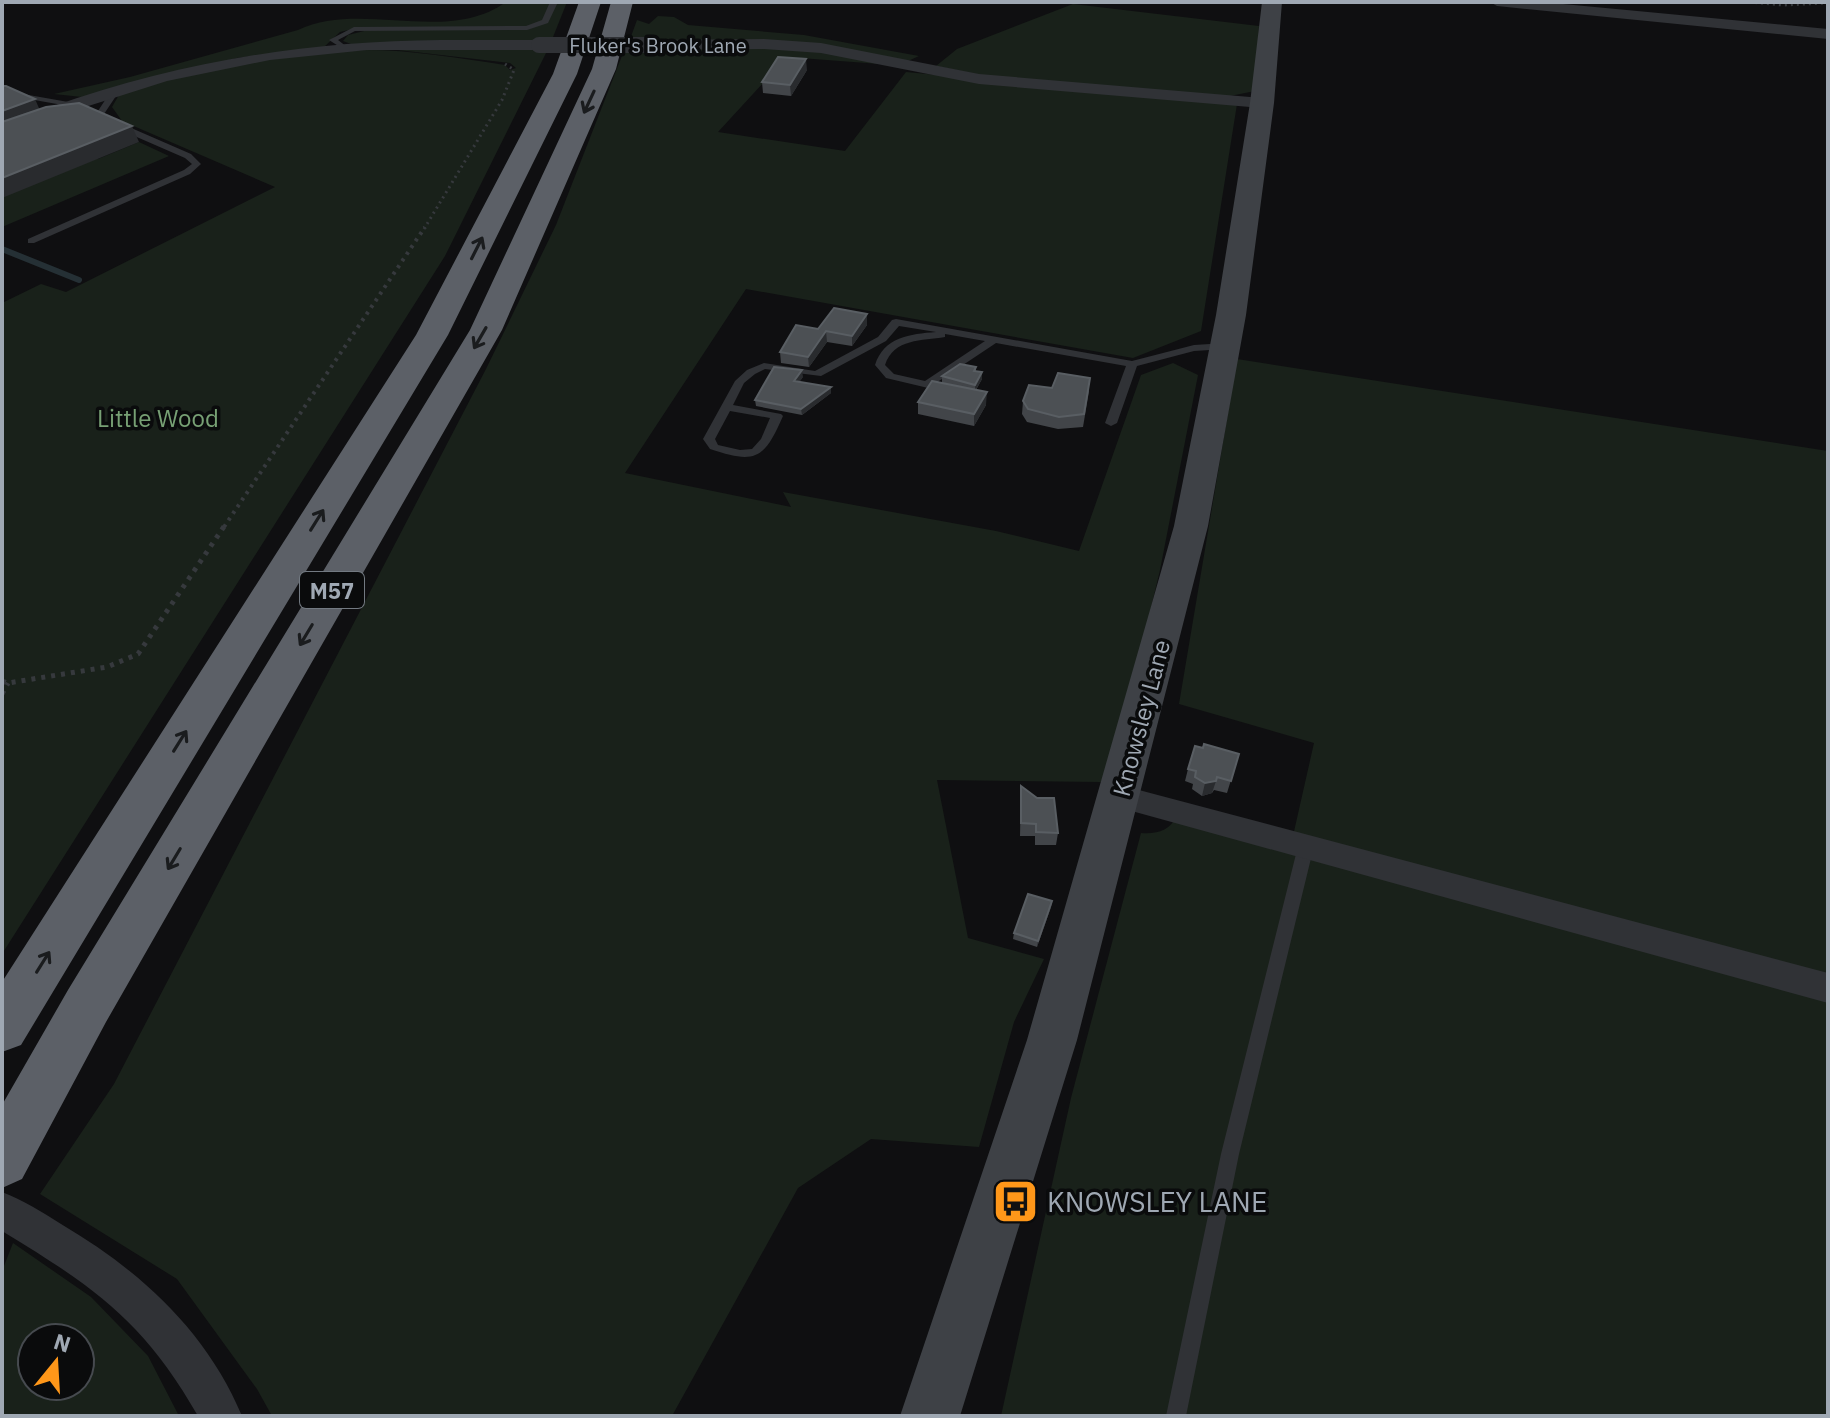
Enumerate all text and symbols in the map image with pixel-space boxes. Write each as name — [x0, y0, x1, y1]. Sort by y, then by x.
street label: Fluker's Brook Lane — [569, 32, 747, 59]
one-way arrow — [581, 90, 596, 114]
one-way arrow — [469, 236, 485, 260]
one-way arrow — [472, 326, 487, 350]
park label: Little Wood — [97, 402, 219, 434]
one-way arrow — [310, 509, 326, 532]
road number: M57 — [300, 572, 364, 608]
one-way arrow — [298, 623, 314, 646]
street label: Knowsley Lane — [1105, 636, 1177, 800]
one-way arrow — [173, 730, 189, 753]
one-way arrow — [165, 847, 181, 870]
one-way arrow — [36, 951, 52, 974]
bus stop icon: KNOWSLEY LANE — [992, 1177, 1040, 1225]
place label: KNOWSLEY LANE — [1047, 1183, 1267, 1220]
north arrow — [16, 1322, 96, 1402]
text: N — [50, 1326, 74, 1359]

